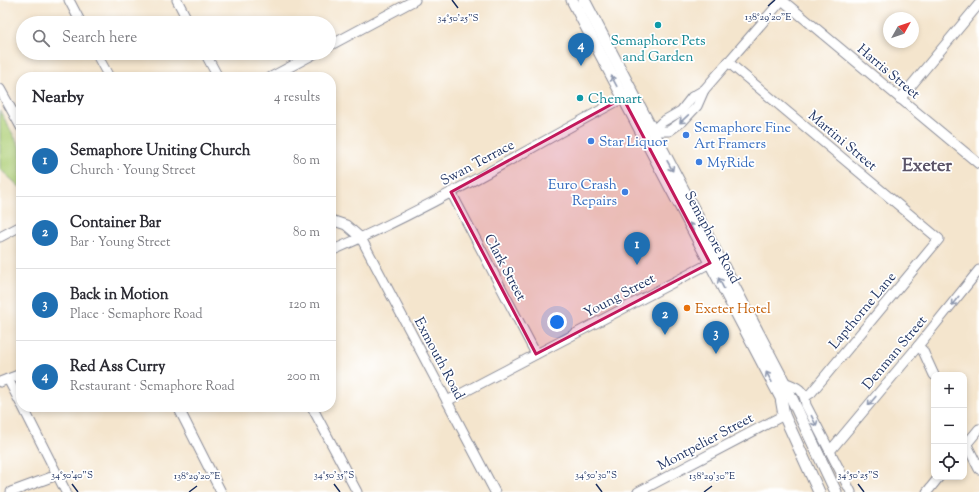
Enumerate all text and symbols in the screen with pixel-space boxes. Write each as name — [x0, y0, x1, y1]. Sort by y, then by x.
text: 138°29'20"E — [745, 10, 791, 25]
text: 34°50'25"S — [438, 11, 478, 26]
north arrow — [883, 12, 919, 48]
search box — [16, 16, 336, 60]
marker: Semaphore Pets and Garden — [653, 20, 663, 30]
icon: search — [30, 27, 52, 49]
text: Search here — [62, 28, 137, 49]
place label: Semaphore Pets and Garden — [611, 32, 706, 68]
pin: 4 — [568, 33, 594, 66]
street label: Harris Street — [852, 40, 924, 105]
one-way arrow — [610, 75, 618, 87]
text: Nearby — [32, 86, 84, 110]
text: 4 results — [274, 89, 320, 107]
place label: Chemart — [588, 90, 642, 110]
marker: Chemart — [575, 93, 585, 103]
street label: Martini Street — [803, 107, 881, 176]
one-way arrow — [679, 114, 689, 124]
place label: Semaphore Fine Art Framers — [694, 119, 791, 155]
marker: Semaphore Fine Art Framers — [681, 130, 691, 140]
place label: Star Liquor — [599, 133, 668, 153]
street label: Swan Terrace — [437, 136, 519, 192]
marker: Star Liquor — [586, 136, 596, 146]
text: Semaphore Uniting Church — [70, 141, 250, 162]
text: 1 — [43, 152, 47, 170]
text: 80 m — [293, 152, 320, 170]
place label: MyRide — [707, 154, 755, 174]
district label: Exeter — [902, 154, 952, 180]
marker: MyRide — [694, 157, 704, 167]
one-way arrow — [667, 160, 675, 172]
text: Church · Young Street — [70, 162, 195, 180]
place label: Euro Crash Repairs — [548, 176, 617, 212]
marker: Euro Crash Repairs — [620, 187, 630, 197]
street label: Semaphore Road — [678, 188, 744, 288]
text: Container Bar — [70, 213, 161, 234]
one-way arrow — [687, 222, 695, 234]
text: 2 — [42, 224, 48, 242]
text: 80 m — [293, 224, 320, 242]
street label: Clark Street — [478, 231, 530, 305]
pin: 1 — [624, 232, 650, 265]
text: Bar · Young Street — [70, 234, 171, 252]
street label: Lapthorne Lane — [825, 268, 902, 354]
street label: Young Street — [581, 269, 659, 324]
one-way arrow — [717, 277, 724, 289]
text: Back in Motion — [70, 285, 169, 306]
one-way arrow — [950, 295, 959, 306]
text: 3 — [42, 296, 48, 314]
text: 120 m — [289, 296, 320, 314]
place label: Exeter Hotel — [695, 300, 771, 320]
pin: 2 — [652, 302, 678, 335]
marker: Exeter Hotel — [682, 303, 692, 313]
text: Place · Semaphore Road — [70, 306, 203, 324]
your location — [547, 312, 567, 332]
street label: Denman Street — [859, 312, 933, 395]
street label: Exmouth Road — [408, 314, 468, 404]
pin: 3 — [703, 321, 729, 354]
text: Red Ass Curry — [70, 357, 165, 378]
text: 4 — [42, 368, 48, 386]
text: 200 m — [287, 368, 320, 386]
one-way arrow — [765, 371, 772, 383]
map controls — [931, 372, 967, 480]
button: + — [931, 372, 967, 408]
text: Restaurant · Semaphore Road — [70, 378, 235, 396]
one-way arrow — [868, 396, 877, 407]
button: − — [931, 408, 967, 444]
street label: Montpelier Street — [654, 409, 758, 477]
one-way arrow — [811, 414, 818, 426]
button: locate — [931, 444, 967, 480]
text: 34°50'40"S — [51, 468, 93, 483]
text: 34°50'35"S — [314, 468, 354, 483]
text: 34°50'30"S — [575, 468, 617, 483]
text: 34°50'25"S — [838, 468, 878, 483]
text: 138°29'20"E — [174, 469, 220, 484]
text: 138°29'30"E — [689, 469, 735, 484]

